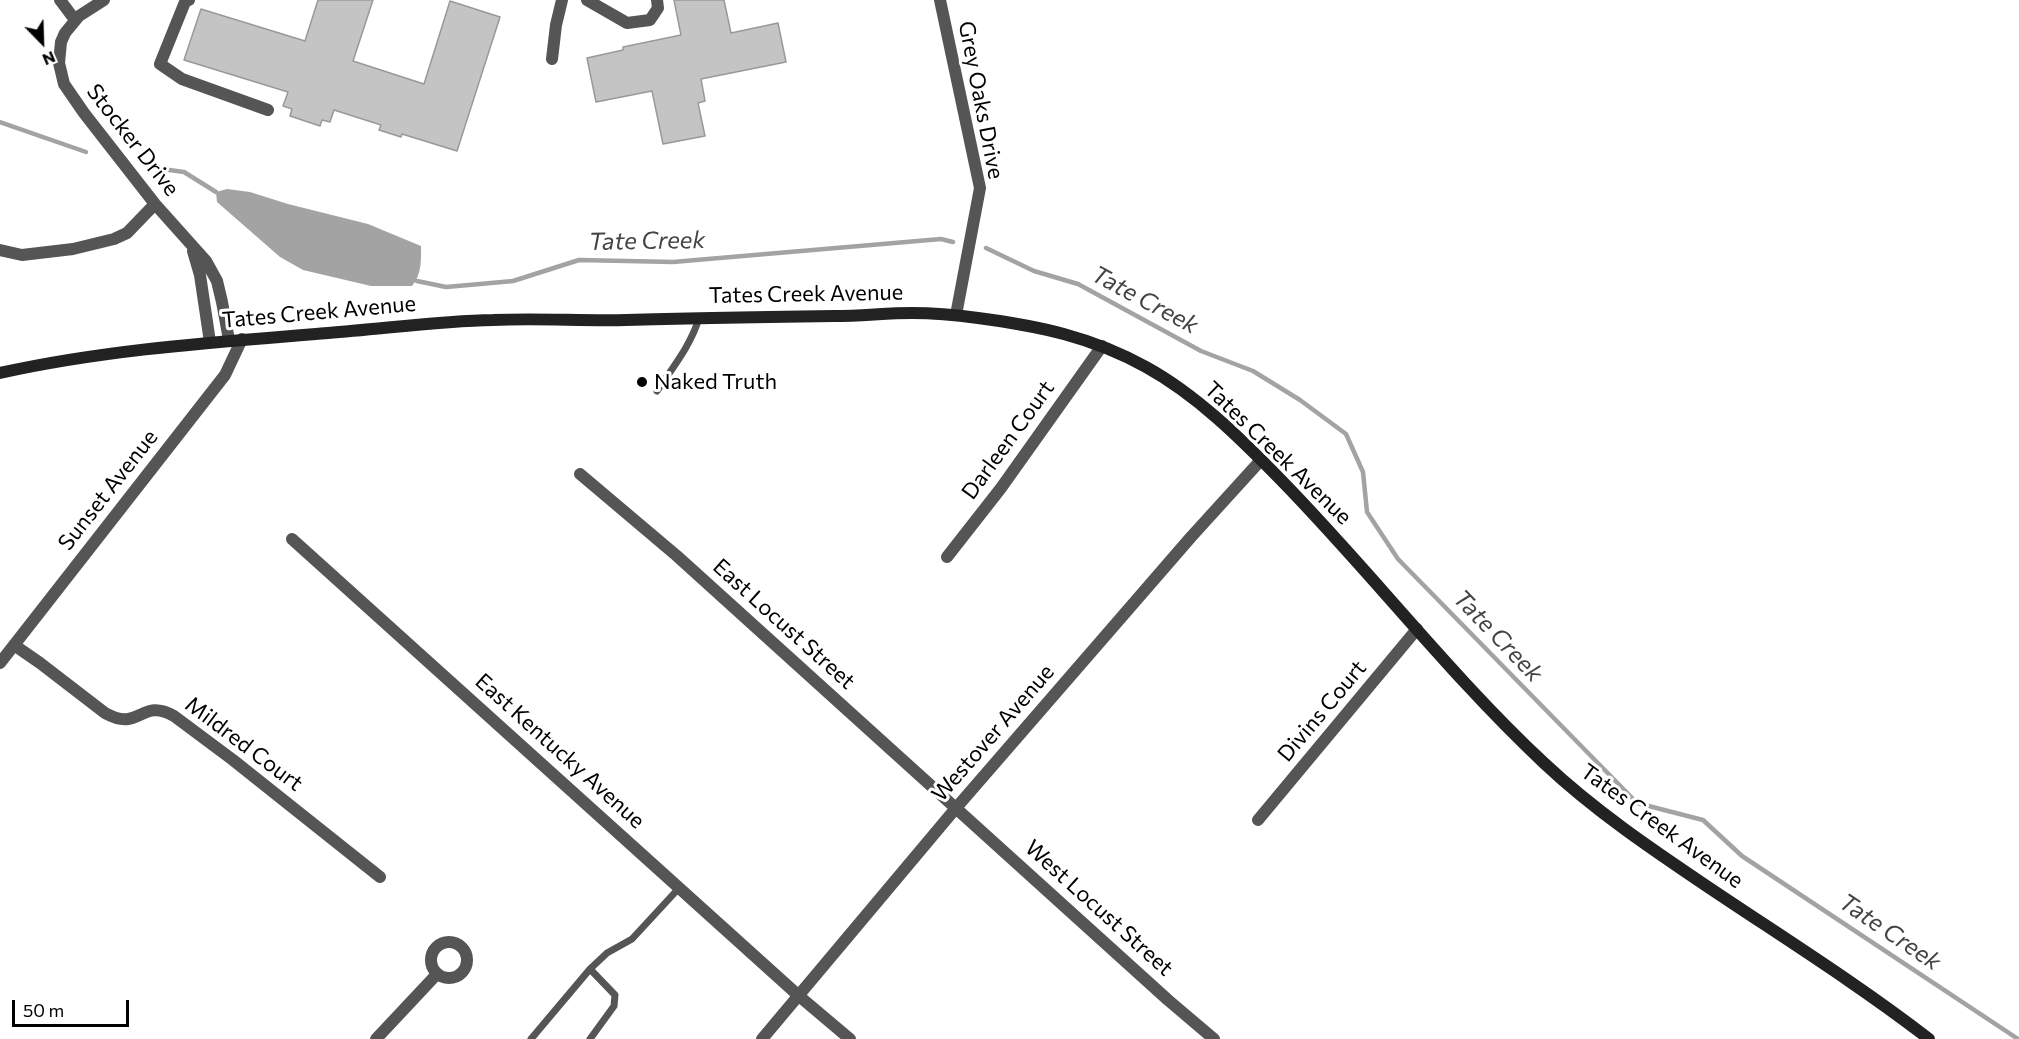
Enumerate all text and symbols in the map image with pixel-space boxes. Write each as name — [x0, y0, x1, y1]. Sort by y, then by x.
north arrow — [12, 12, 72, 72]
street label: Grey Oaks Drive — [953, 19, 1009, 181]
text: N — [40, 48, 58, 70]
street label: Stocker Drive — [81, 79, 185, 201]
water label: Tate Creek — [588, 226, 706, 256]
water label: Tate Creek — [1087, 260, 1203, 340]
street label: Tates Creek Avenue — [709, 279, 903, 309]
street label: Tates Creek Avenue — [221, 290, 417, 334]
place label: Naked Truth — [654, 369, 777, 395]
marker: Naked Truth — [635, 375, 649, 389]
street label: Darleen Court — [956, 375, 1060, 505]
street label: Tates Creek Avenue — [1199, 376, 1357, 530]
street label: Sunset Avenue — [53, 424, 163, 556]
street label: East Locust Street — [708, 553, 860, 695]
water label: Tate Creek — [1447, 584, 1549, 688]
street label: Divins Court — [1272, 655, 1372, 767]
street label: Westover Avenue — [926, 659, 1060, 807]
street label: East Kentucky Avenue — [470, 668, 650, 834]
street label: Mildred Court — [180, 691, 308, 797]
street label: Tates Creek Avenue — [1576, 758, 1748, 894]
street label: West Locust Street — [1020, 835, 1178, 981]
water label: Tate Creek — [1834, 887, 1946, 977]
scale bar — [15, 988, 132, 1026]
text: 50 m — [23, 999, 64, 1021]

